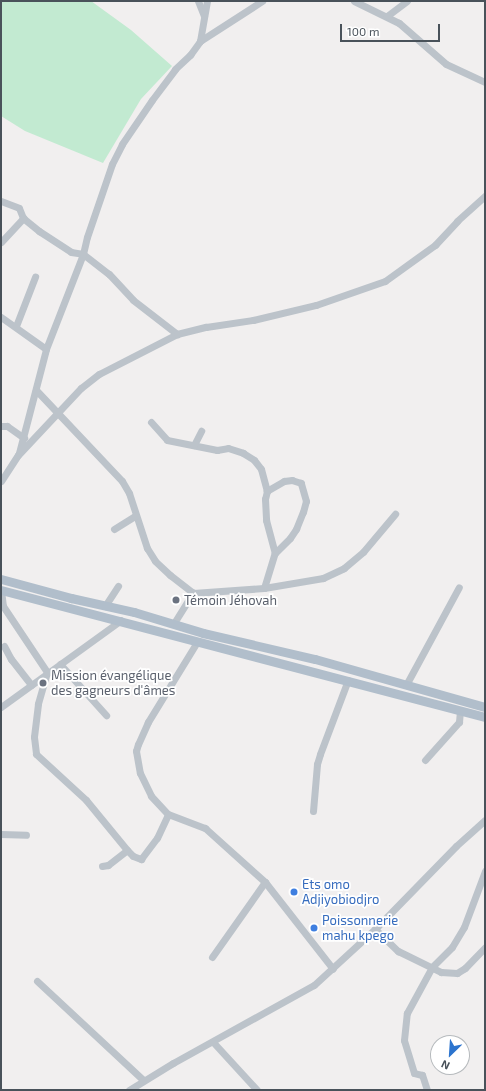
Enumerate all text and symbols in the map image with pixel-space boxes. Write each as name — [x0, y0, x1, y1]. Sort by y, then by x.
scale bar — [342, 16, 442, 42]
text: 100 m — [347, 24, 379, 38]
place label: Témoin Jéhovah — [184, 592, 277, 608]
marker: Témoin Jéhovah — [171, 595, 181, 605]
place label: Mission évangélique des gagneurs d'âmes — [51, 668, 175, 699]
marker: Mission évangélique des gagneurs d'âmes — [38, 678, 48, 688]
place label: Ets omo Adjiyobiodjro — [302, 877, 379, 908]
marker: Ets omo Adjiyobiodjro — [289, 887, 299, 897]
place label: Poissonnerie mahu kpego — [322, 913, 398, 944]
marker: Poissonnerie mahu kpego — [309, 923, 319, 933]
north arrow — [430, 1035, 470, 1075]
text: N — [439, 1058, 451, 1073]

